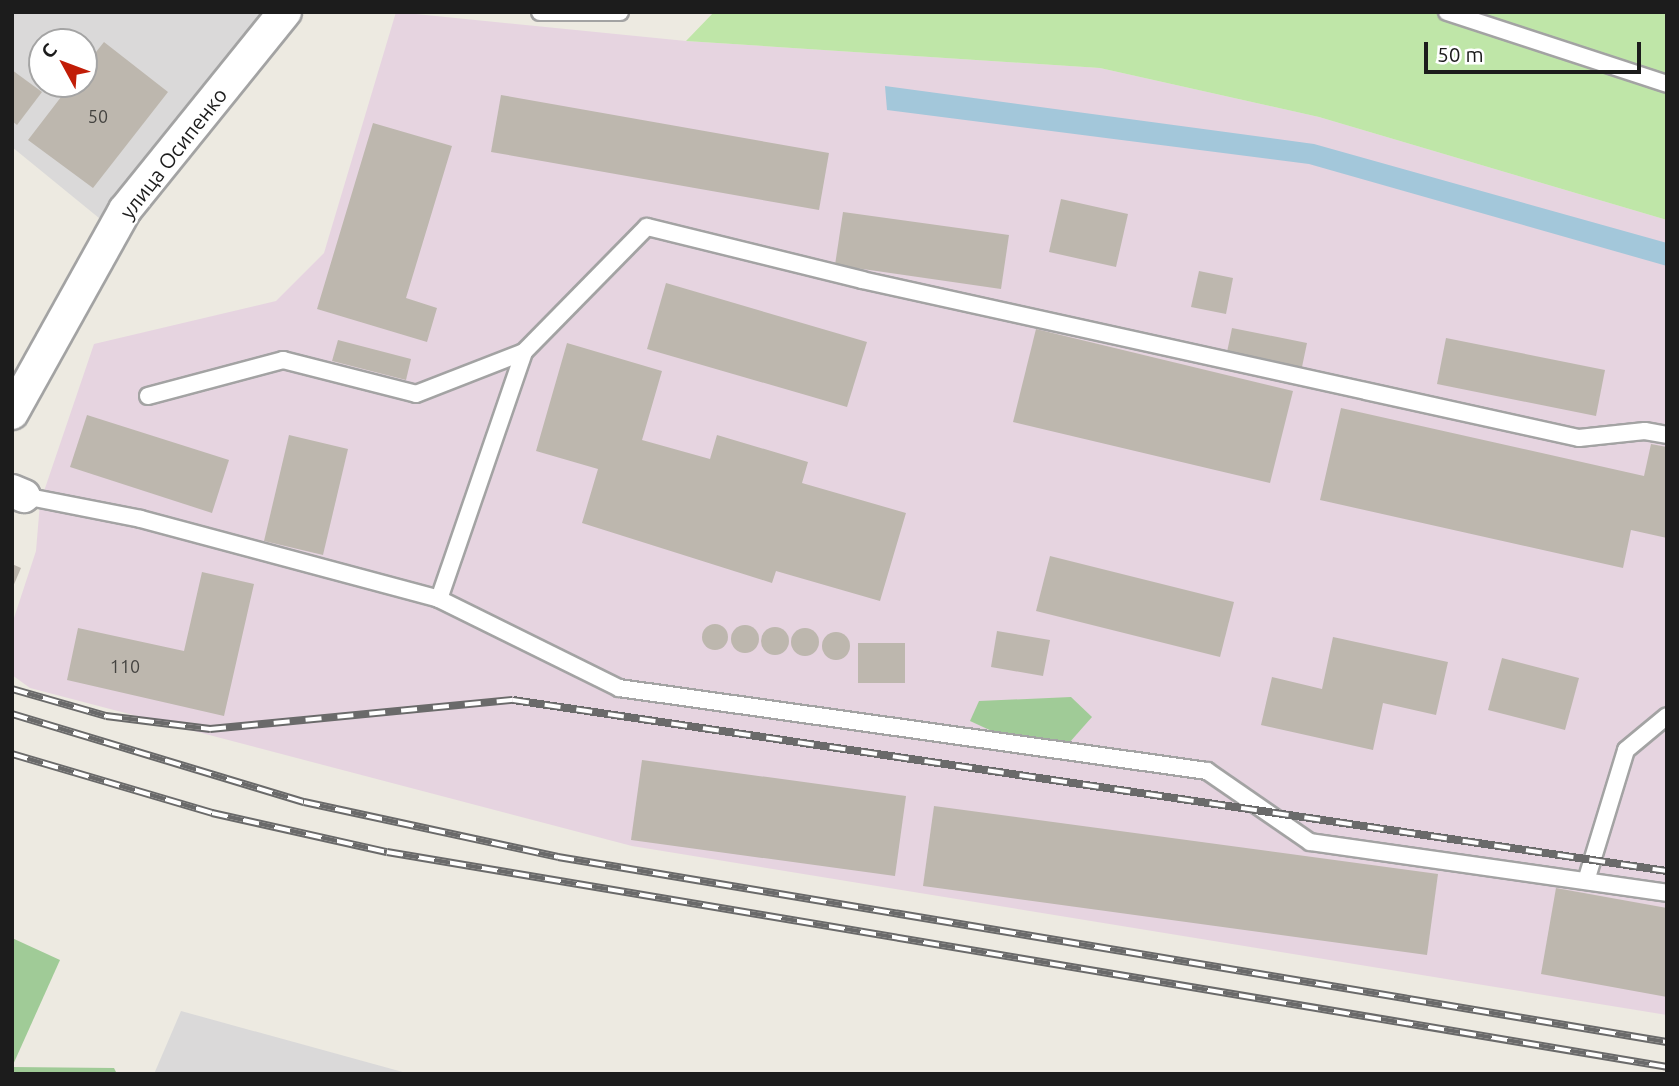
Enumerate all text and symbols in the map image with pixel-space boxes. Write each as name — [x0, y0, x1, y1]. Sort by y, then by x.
north arrow — [28, 28, 98, 98]
scale bar — [1427, 28, 1644, 72]
text: С — [36, 39, 61, 62]
text: 50 m — [1437, 42, 1484, 66]
street label: улица Осипенко — [114, 82, 232, 224]
house number: 50 — [88, 105, 108, 127]
house number: 110 — [110, 655, 140, 677]

